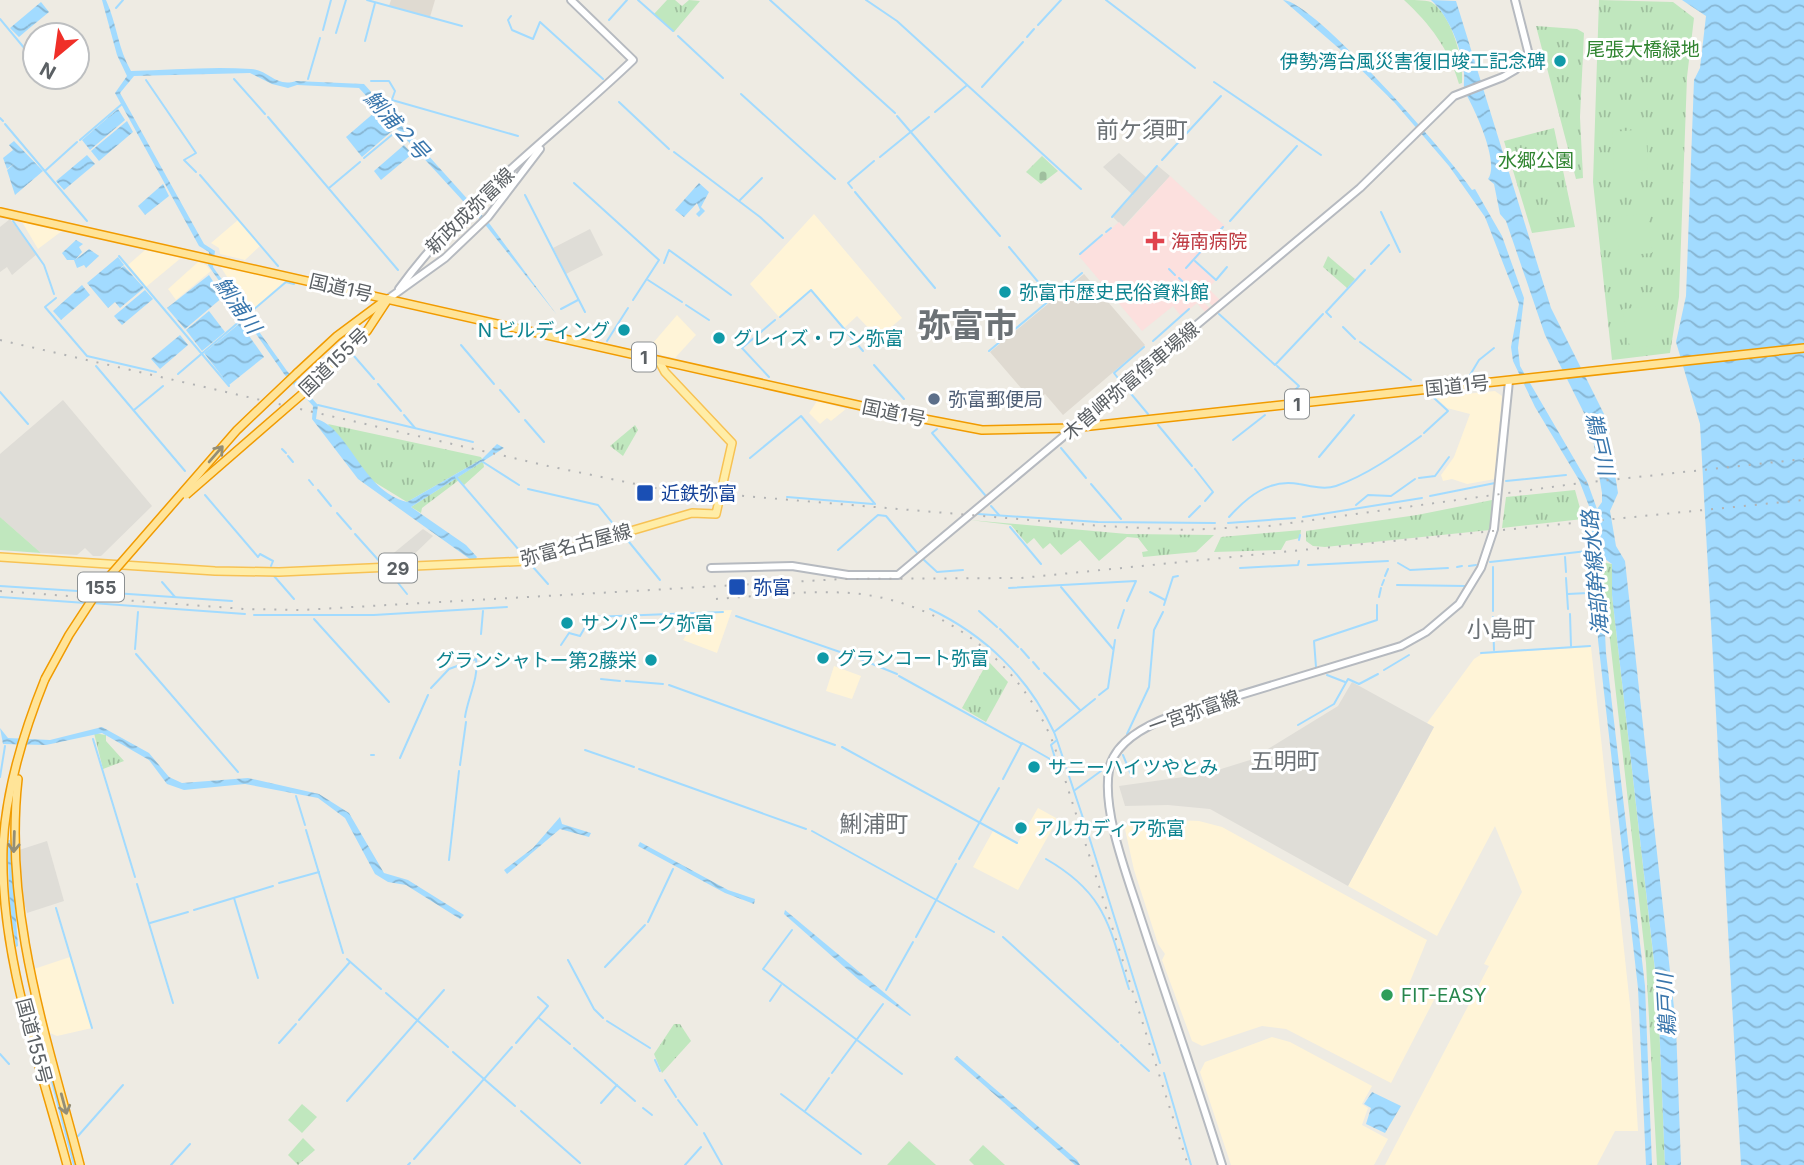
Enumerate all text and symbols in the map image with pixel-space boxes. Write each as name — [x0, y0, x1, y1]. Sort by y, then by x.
north arrow — [21, 21, 91, 91]
park label: 尾張大橋緑地 — [1586, 38, 1700, 61]
place label: 伊勢湾台風災害復旧竣工記念碑 — [1280, 50, 1546, 73]
marker: 伊勢湾台風災害復旧竣工記念碑 — [1552, 53, 1568, 69]
text: N — [36, 57, 60, 84]
water label: 鯏浦２号 — [360, 85, 436, 166]
district label: 前ケ須町 — [1096, 116, 1188, 144]
park label: 水郷公園 — [1498, 149, 1574, 172]
street label: 新政成弥富線 — [421, 163, 519, 259]
place label: 海南病院 — [1171, 230, 1247, 253]
marker: 海南病院 — [1145, 231, 1165, 251]
street label: 国道1号 — [307, 270, 375, 306]
water label: 鯏浦川 — [210, 272, 267, 340]
place label: 弥富市歴史民俗資料館 — [1019, 281, 1209, 304]
marker: 弥富市歴史民俗資料館 — [997, 284, 1013, 300]
district label: 弥富市 — [918, 305, 1017, 345]
street label: 木曽岬弥富停車場線 — [1058, 317, 1204, 445]
place label: N ビルディング — [478, 319, 610, 342]
marker: N ビルディング — [616, 322, 632, 338]
street label: 国道155号 — [294, 323, 374, 401]
place label: グレイズ・ワン弥富 — [733, 327, 903, 350]
marker: グレイズ・ワン弥富 — [711, 330, 727, 346]
road number: 1 — [632, 342, 656, 372]
street label: 国道1号 — [1424, 371, 1490, 401]
place label: 弥富郵便局 — [948, 388, 1043, 411]
road number: 1 — [1285, 390, 1309, 418]
marker: 弥富郵便局 — [926, 391, 942, 407]
street label: 国道1号 — [860, 395, 928, 431]
water label: 鵜戸川 — [1581, 410, 1620, 479]
one-way arrow — [208, 445, 224, 463]
place label: 近鉄弥富 — [661, 482, 737, 505]
marker: 近鉄弥富 — [635, 483, 655, 503]
water label: 海部幹線水路 — [1577, 507, 1613, 637]
street label: 弥富名古屋線 — [518, 519, 634, 571]
road number: 29 — [379, 554, 417, 582]
road number: 155 — [78, 572, 124, 602]
place label: 弥富 — [753, 576, 791, 599]
marker: 弥富 — [727, 577, 747, 597]
place label: サンパーク弥富 — [581, 612, 714, 635]
marker: サンパーク弥富 — [559, 615, 575, 631]
district label: 小島町 — [1467, 615, 1536, 643]
place label: グランコート弥富 — [837, 647, 989, 670]
place label: グランシャトー第2藤栄 — [435, 649, 637, 672]
marker: グランコート弥富 — [815, 650, 831, 666]
marker: グランシャトー第2藤栄 — [643, 652, 659, 668]
street label: 一宮弥富線 — [1145, 686, 1243, 738]
district label: 五明町 — [1251, 747, 1320, 775]
place label: サニーハイツやとみ — [1048, 756, 1218, 779]
marker: サニーハイツやとみ — [1026, 759, 1042, 775]
district label: 鯏浦町 — [840, 810, 909, 838]
place label: アルカディア弥富 — [1035, 817, 1185, 840]
marker: アルカディア弥富 — [1013, 820, 1029, 836]
one-way arrow — [8, 831, 21, 854]
water label: 鵜戸川 — [1652, 971, 1680, 1037]
place label: FIT-EASY — [1401, 984, 1487, 1007]
marker: FIT-EASY — [1379, 987, 1395, 1003]
street label: 国道155号 — [12, 996, 56, 1086]
one-way arrow — [58, 1092, 71, 1115]

